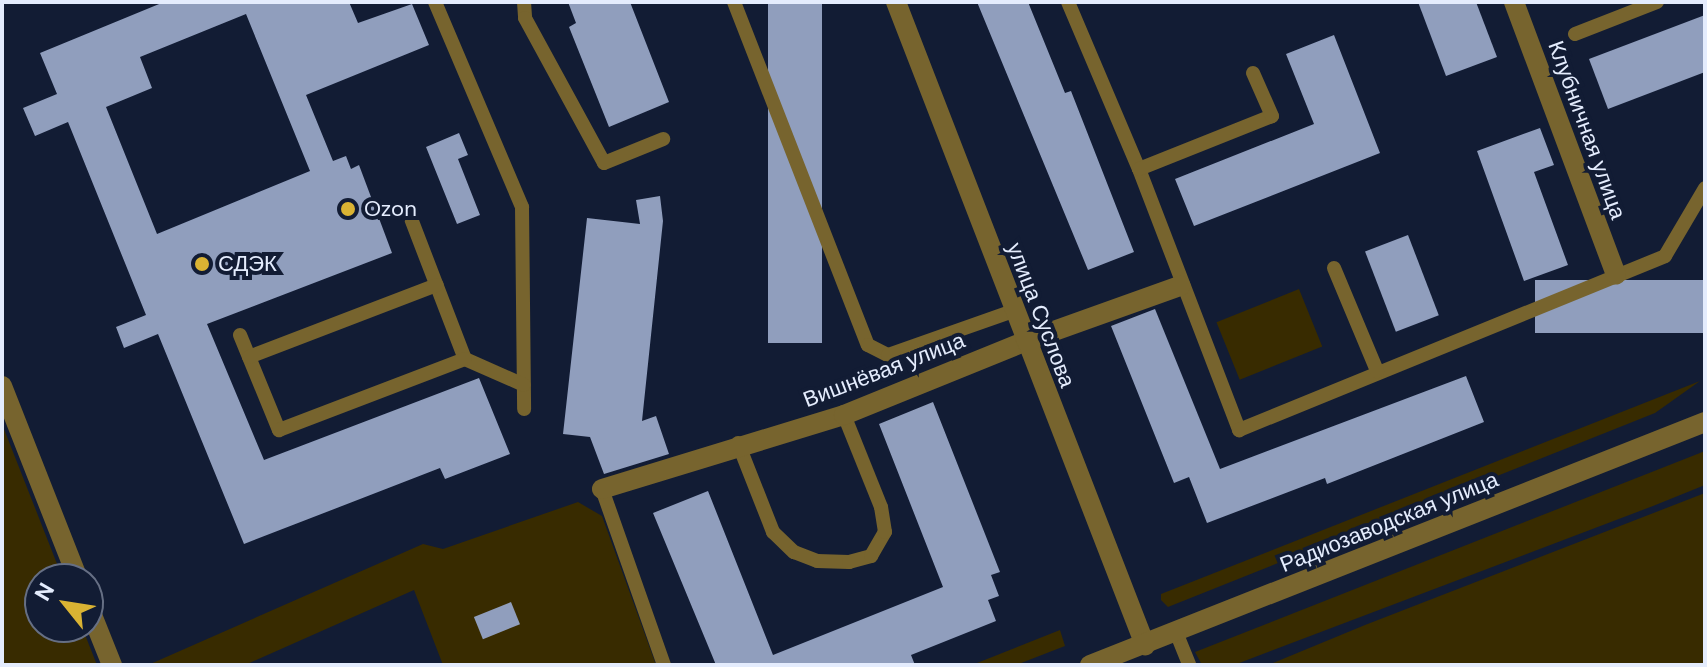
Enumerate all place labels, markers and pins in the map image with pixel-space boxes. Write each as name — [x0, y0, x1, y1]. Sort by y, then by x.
place label: Ozon — [364, 196, 417, 222]
marker: Ozon — [339, 200, 357, 218]
place label: СДЭК — [218, 251, 277, 277]
marker: СДЭК — [193, 255, 211, 273]

